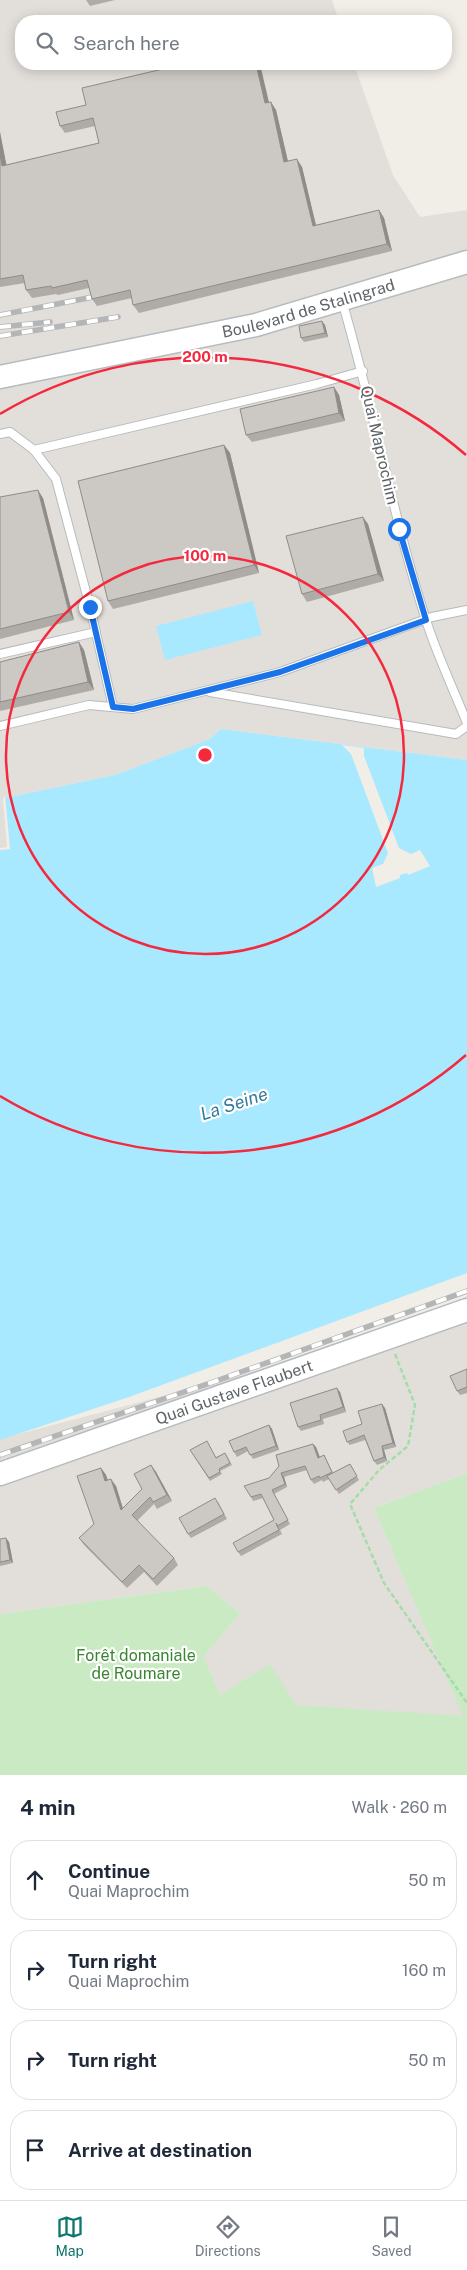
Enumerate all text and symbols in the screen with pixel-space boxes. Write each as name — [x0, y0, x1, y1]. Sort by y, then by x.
search box — [15, 15, 452, 70]
icon: search — [33, 29, 61, 57]
text: Search here — [73, 32, 180, 54]
street label: Boulevard de Stalingrad — [220, 275, 397, 342]
text: 200 m — [182, 348, 228, 365]
street label: Quai Maprochim — [357, 384, 402, 506]
route start — [388, 518, 411, 541]
text: 100 m — [184, 547, 226, 564]
route end — [79, 596, 102, 619]
centre of rings — [196, 746, 214, 764]
water label: La Seine — [197, 1083, 270, 1124]
street label: Quai Gustave Flaubert — [153, 1356, 316, 1429]
park label: Forêt domaniale de Roumare — [76, 1646, 196, 1683]
text: 4 min — [20, 1795, 75, 1820]
text: Walk · 260 m — [352, 1798, 447, 1817]
text: Continue — [68, 1860, 150, 1882]
icon: ahead — [21, 1866, 49, 1894]
text: 50 m — [408, 1871, 446, 1890]
text: Quai Maprochim — [68, 1882, 189, 1901]
text: Turn right — [68, 1950, 157, 1972]
icon: right — [21, 1956, 49, 1984]
text: 160 m — [402, 1961, 446, 1980]
text: Quai Maprochim — [68, 1972, 189, 1991]
icon: right — [21, 2046, 49, 2074]
text: Turn right — [68, 2049, 157, 2071]
text: 50 m — [408, 2051, 446, 2070]
icon: arrive — [21, 2136, 49, 2164]
text: Arrive at destination — [68, 2139, 252, 2161]
tab: Map — [55, 2213, 84, 2259]
tab: Directions — [195, 2213, 261, 2259]
tab: Saved — [371, 2213, 412, 2259]

